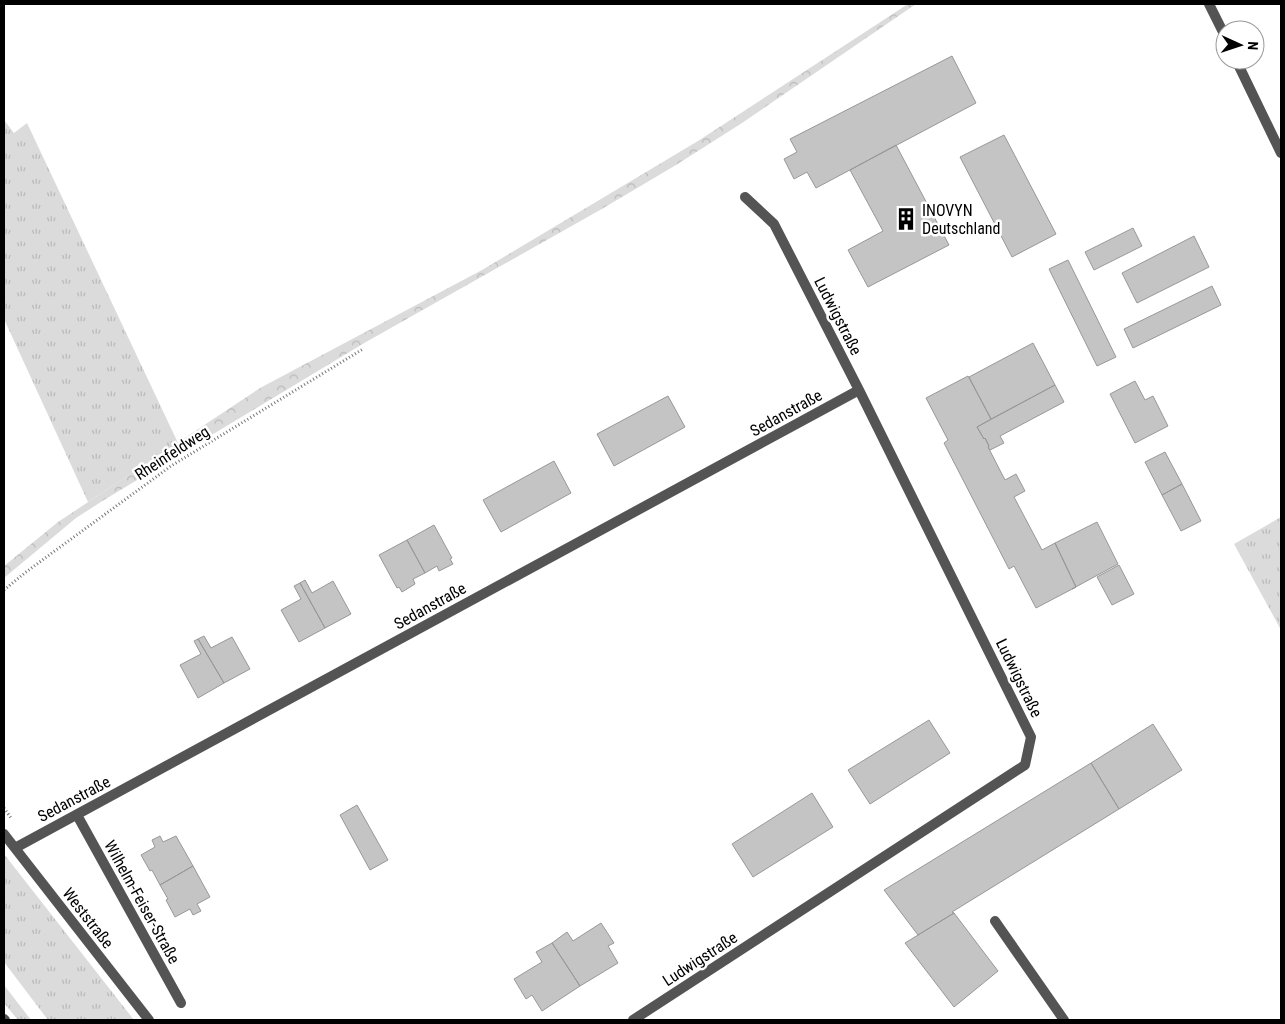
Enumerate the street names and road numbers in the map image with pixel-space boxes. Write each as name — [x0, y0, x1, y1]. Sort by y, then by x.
street label: Ludwigstraße — [810, 274, 866, 358]
street label: Sedanstraße — [747, 385, 825, 441]
street label: Rheinfeldweg — [131, 422, 213, 484]
street label: Sedanstraße — [391, 578, 469, 634]
street label: Ludwigstraße — [992, 636, 1046, 720]
street label: Sedanstraße — [35, 772, 113, 826]
street label: Wilhelm-Feiser-Straße — [100, 837, 184, 967]
street label: Weststraße — [58, 884, 118, 952]
street label: Ludwigstraße — [659, 928, 741, 990]

